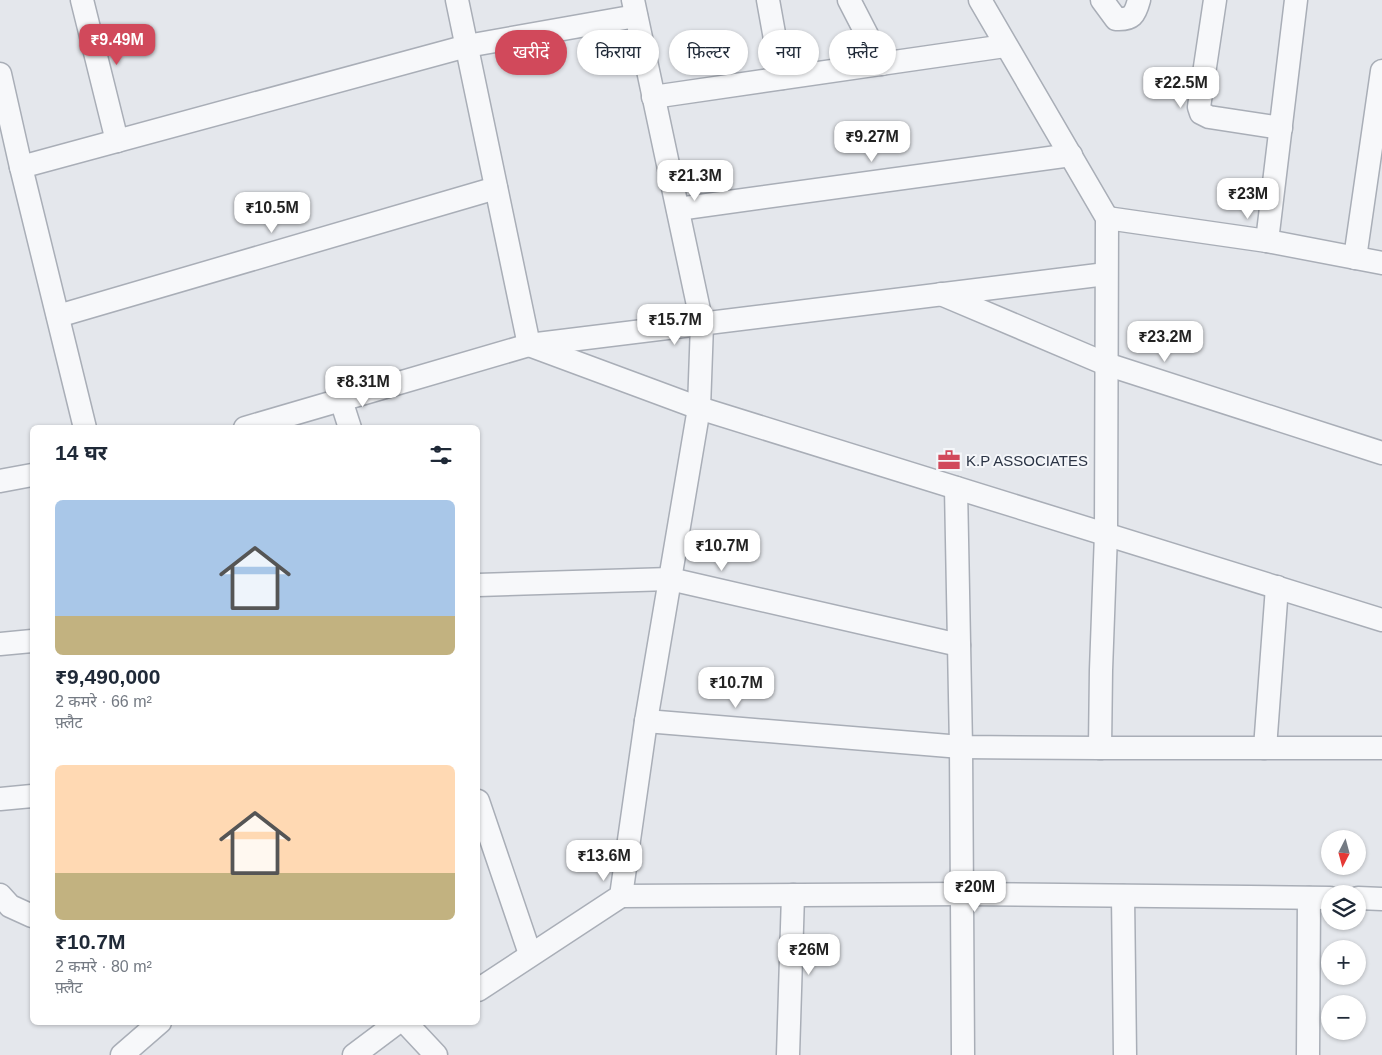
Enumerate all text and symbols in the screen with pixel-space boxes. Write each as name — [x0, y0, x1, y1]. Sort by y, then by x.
pin: ₹9.49M — [76, 23, 158, 66]
chip: खरीदें — [495, 30, 567, 75]
chip: किराया — [577, 30, 659, 75]
chip: फ़िल्टर — [669, 30, 748, 75]
chip: नया — [758, 30, 819, 75]
chip: फ़्लैट — [829, 30, 896, 75]
text: ₹9.49M — [90, 31, 144, 48]
pin: ₹22.5M — [1140, 66, 1222, 109]
text: ₹22.5M — [1154, 74, 1208, 91]
pin: ₹9.27M — [831, 120, 913, 163]
text: ₹9.27M — [845, 128, 899, 145]
pin: ₹21.3M — [654, 160, 736, 202]
text: ₹21.3M — [668, 167, 722, 184]
pin: ₹23M — [1218, 178, 1278, 220]
text: ₹23M — [1228, 185, 1268, 202]
pin: ₹10.5M — [231, 192, 313, 234]
text: ₹10.5M — [245, 199, 299, 216]
pin: ₹15.7M — [634, 304, 716, 346]
text: ₹15.7M — [648, 311, 702, 328]
pin: ₹23.2M — [1124, 320, 1206, 363]
text: ₹23.2M — [1138, 328, 1192, 345]
pin: ₹8.31M — [322, 366, 404, 408]
text: ₹8.31M — [336, 373, 390, 390]
text: 14 घर — [55, 441, 107, 464]
icon: filters — [427, 441, 455, 469]
office icon: K.P ASSOCIATES — [936, 447, 962, 473]
place label: K.P ASSOCIATES — [966, 452, 1088, 469]
pin: ₹10.7M — [681, 530, 763, 572]
icon: home — [210, 533, 300, 623]
text: ₹10.7M — [695, 537, 749, 554]
text: ₹9,490,000 — [55, 665, 160, 688]
pin: ₹10.7M — [695, 666, 777, 709]
text: ₹10.7M — [709, 674, 763, 691]
text: 2 कमरे · 66 m² — [55, 693, 152, 710]
text: फ़्लैट — [55, 714, 83, 731]
icon: home — [210, 798, 300, 888]
north arrow — [1321, 830, 1366, 875]
map controls — [1321, 830, 1366, 1040]
pin: ₹13.6M — [563, 840, 645, 882]
text: ₹13.6M — [577, 847, 631, 864]
pin: ₹20M — [945, 870, 1005, 913]
text: ₹20M — [955, 878, 995, 895]
button: layers — [1321, 885, 1366, 930]
text: ₹10.7M — [55, 930, 125, 953]
pin: ₹26M — [779, 934, 839, 976]
button: + — [1321, 940, 1366, 985]
text: ₹26M — [789, 941, 829, 958]
text: 2 कमरे · 80 m² — [55, 958, 152, 975]
text: फ़्लैट — [55, 979, 83, 996]
button: − — [1321, 995, 1366, 1040]

